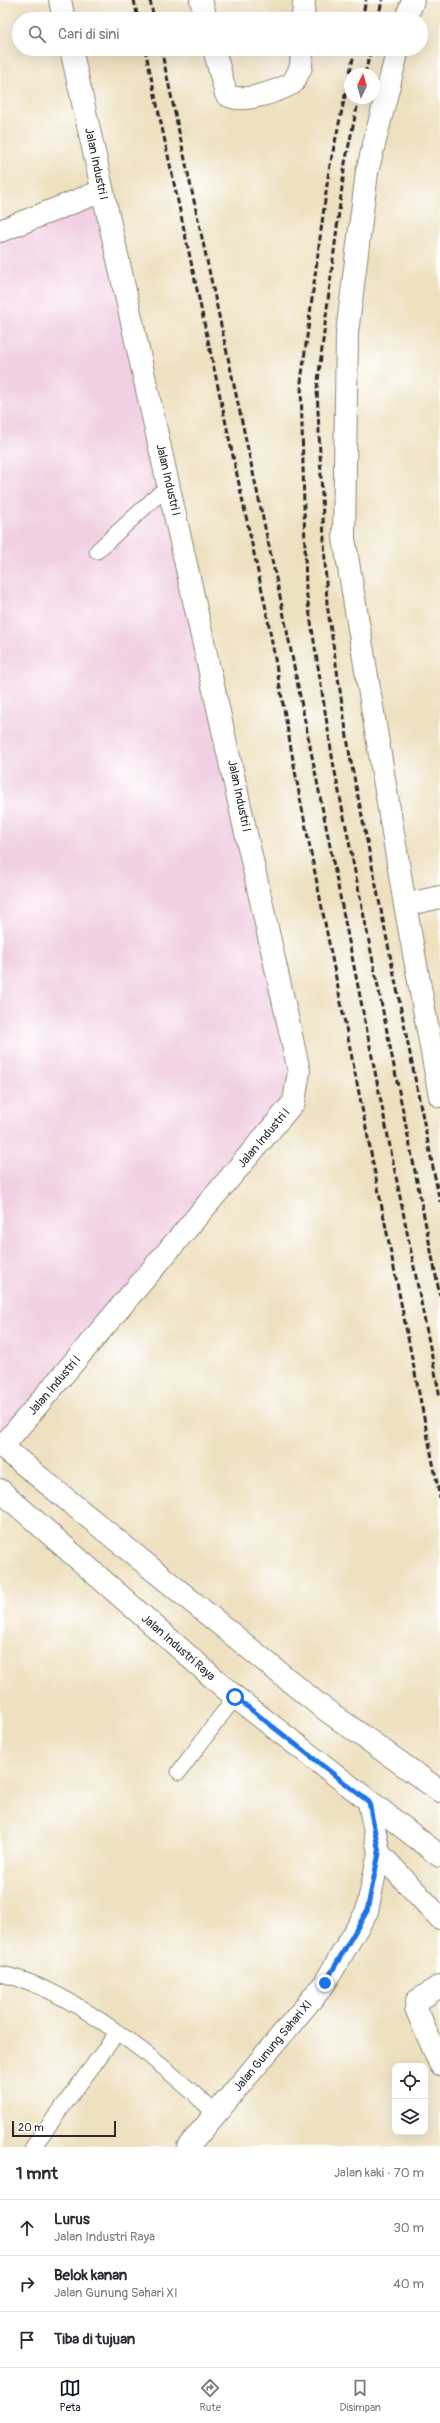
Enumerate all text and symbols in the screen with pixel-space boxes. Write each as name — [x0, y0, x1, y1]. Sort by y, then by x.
search box — [12, 12, 428, 56]
icon: search — [26, 23, 48, 45]
text: Cari di sini — [58, 25, 119, 44]
north arrow — [344, 68, 380, 104]
street label: Jalan Industri I — [81, 126, 111, 202]
street label: Jalan Industri I — [152, 442, 184, 518]
street label: Jalan Industri I — [224, 758, 254, 834]
street label: Jalan Industri I — [234, 1105, 293, 1171]
street label: Jalan Industri I — [25, 1352, 84, 1418]
street label: Jalan Industri Raya — [139, 1611, 219, 1684]
route start — [226, 1688, 244, 1706]
route end — [316, 1974, 334, 1992]
street label: Jalan Gunung Sahari XI — [230, 1997, 315, 2094]
map controls — [392, 2063, 428, 2135]
button: locate — [392, 2063, 428, 2099]
button: layers — [392, 2099, 428, 2135]
scale bar — [12, 2119, 116, 2138]
text: 20 m — [18, 2121, 44, 2134]
text: 1 mnt — [16, 2163, 58, 2184]
text: Jalan kaki · 70 m — [334, 2165, 424, 2181]
text: Lurus — [54, 2210, 90, 2229]
icon: ahead — [16, 2217, 38, 2239]
text: 30 m — [394, 2220, 424, 2236]
text: Jalan Industri Raya — [54, 2229, 155, 2245]
text: Belok kanan — [54, 2266, 127, 2285]
icon: right — [16, 2273, 38, 2295]
text: 40 m — [393, 2276, 424, 2292]
text: Jalan Gunung Sahari XI — [54, 2285, 178, 2301]
icon: arrive — [16, 2329, 38, 2351]
text: Tiba di tujuan — [54, 2330, 135, 2349]
tab: Peta — [59, 2377, 81, 2414]
tab: Rute — [199, 2377, 221, 2414]
tab: Disimpan — [339, 2377, 381, 2414]

